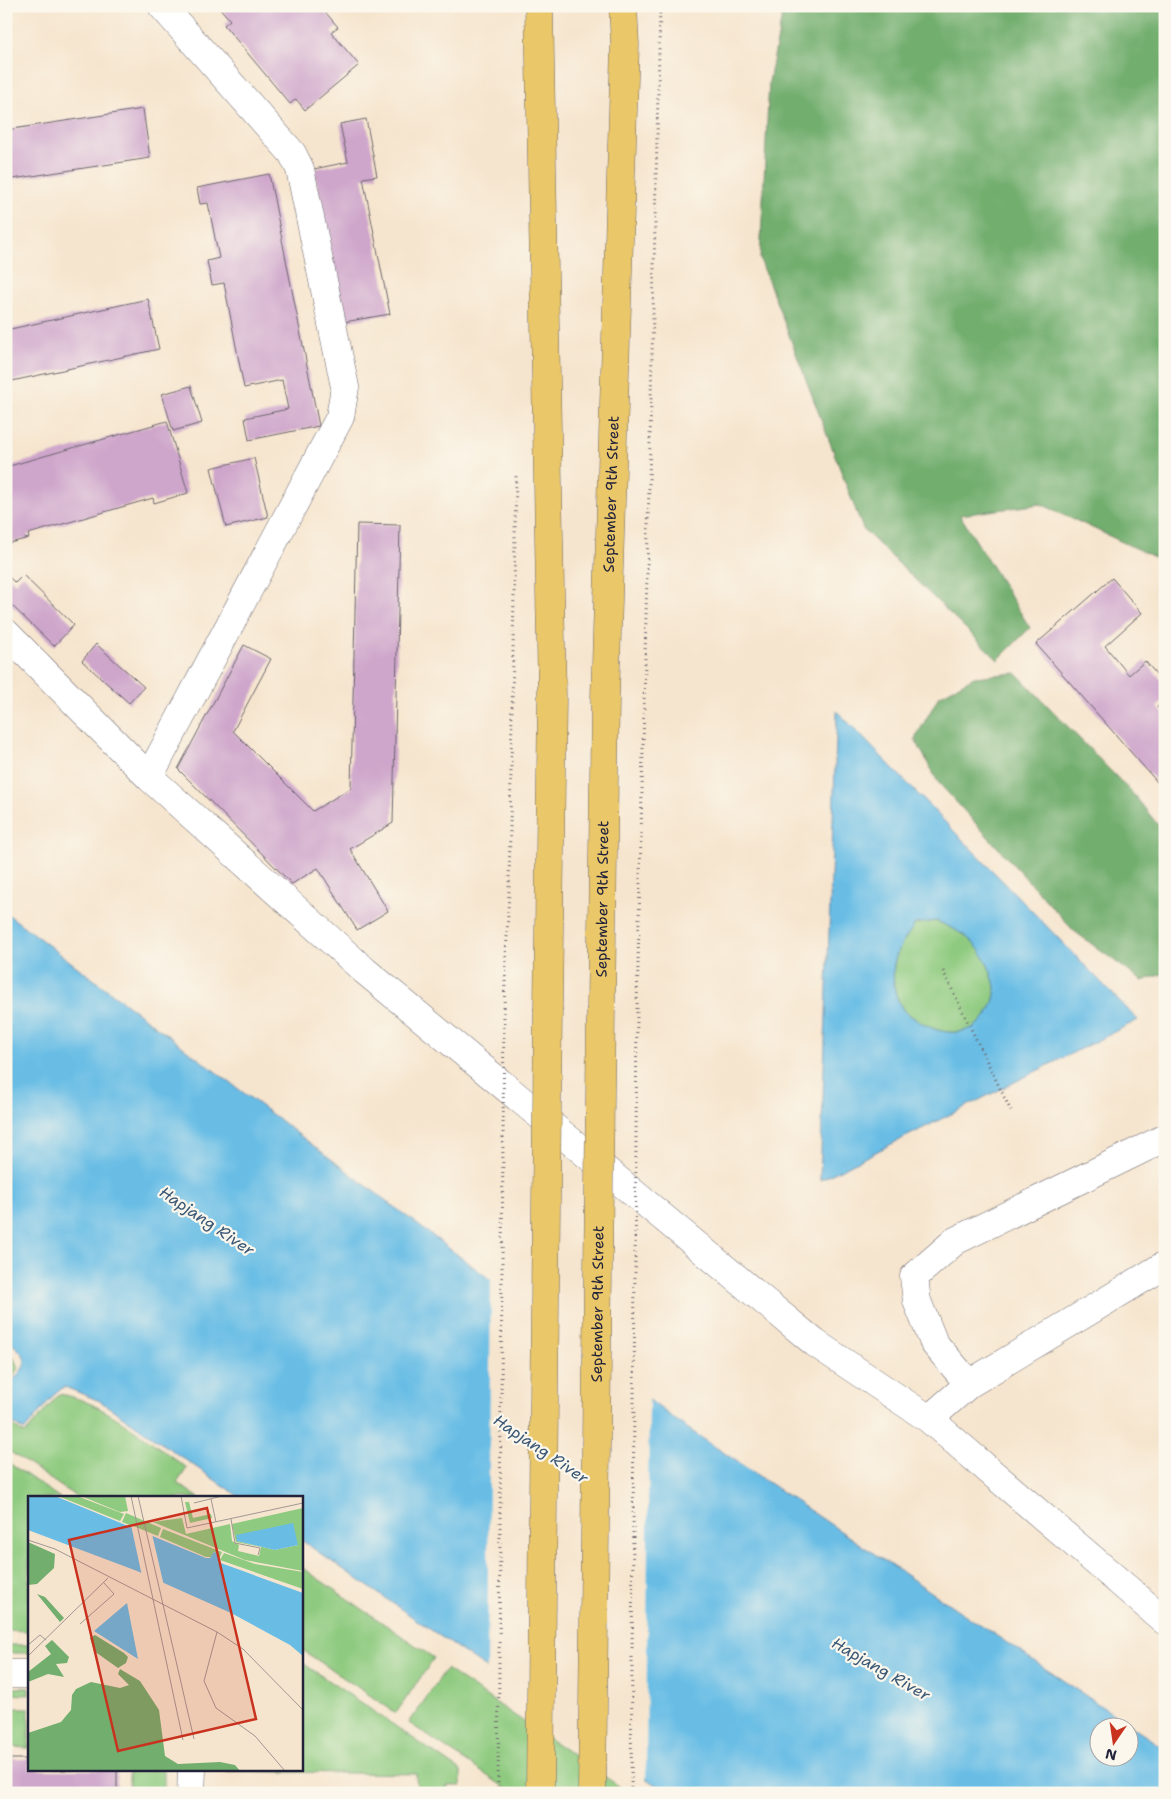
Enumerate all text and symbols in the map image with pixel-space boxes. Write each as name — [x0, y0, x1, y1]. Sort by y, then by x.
street label: September 9th Street — [599, 415, 624, 573]
street label: September 9th Street — [591, 820, 613, 978]
water label: Hapjang River — [155, 1181, 259, 1261]
street label: September 9th Street — [587, 1226, 609, 1383]
water label: Hapjang River — [489, 1409, 593, 1489]
inset map — [28, 1496, 302, 1772]
water label: Hapjang River — [828, 1632, 934, 1706]
north arrow — [1088, 1716, 1138, 1766]
text: N — [1104, 1745, 1119, 1765]

